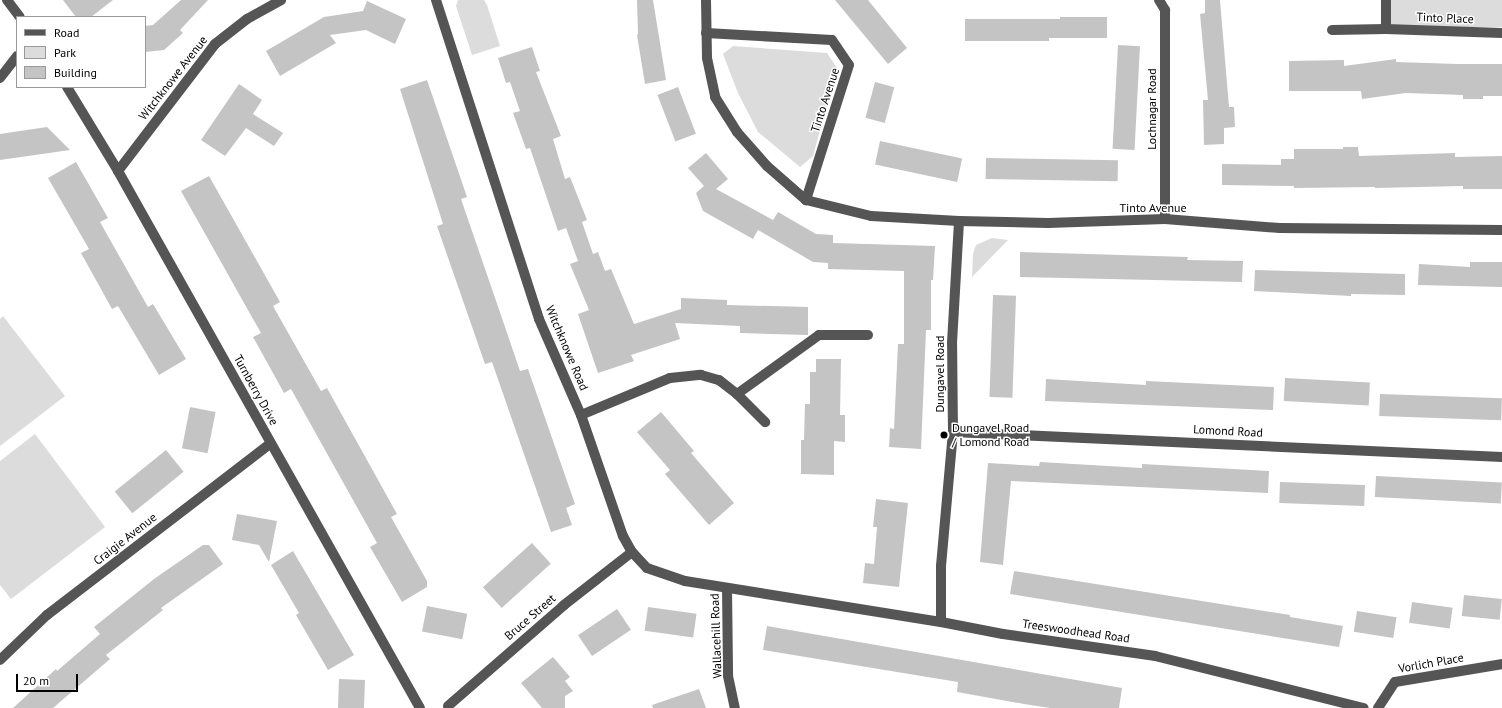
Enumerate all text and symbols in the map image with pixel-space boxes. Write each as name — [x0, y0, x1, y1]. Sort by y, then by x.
street label: Tinto Place — [1416, 10, 1474, 26]
legend — [16, 16, 146, 88]
text: Road — [54, 25, 79, 40]
street label: Witchknowe Avenue — [136, 33, 210, 123]
text: Park — [54, 45, 76, 60]
text: Building — [54, 65, 97, 80]
street label: Tinto Avenue — [808, 66, 842, 134]
street label: Lochnagar Road — [1145, 68, 1159, 150]
street label: Tinto Avenue — [1119, 201, 1187, 215]
street label: Witchknowe Road — [543, 303, 591, 393]
street label: Dungavel Road — [933, 335, 947, 413]
street label: Turnberry Drive — [231, 352, 281, 428]
place label: Dungavel Road / Lomond Road — [952, 421, 1029, 449]
street label: Lomond Road — [1193, 422, 1263, 440]
marker: Dungavel Road / Lomond Road — [939, 430, 949, 440]
street label: Craigie Avenue — [90, 510, 160, 568]
street label: Bruce Street — [502, 591, 558, 643]
street label: Wallacehill Road — [707, 593, 725, 679]
street label: Treeswoodhead Road — [1021, 616, 1131, 646]
street label: Vorlich Place — [1397, 650, 1465, 676]
scale bar — [18, 666, 80, 692]
text: 20 m — [23, 673, 49, 688]

